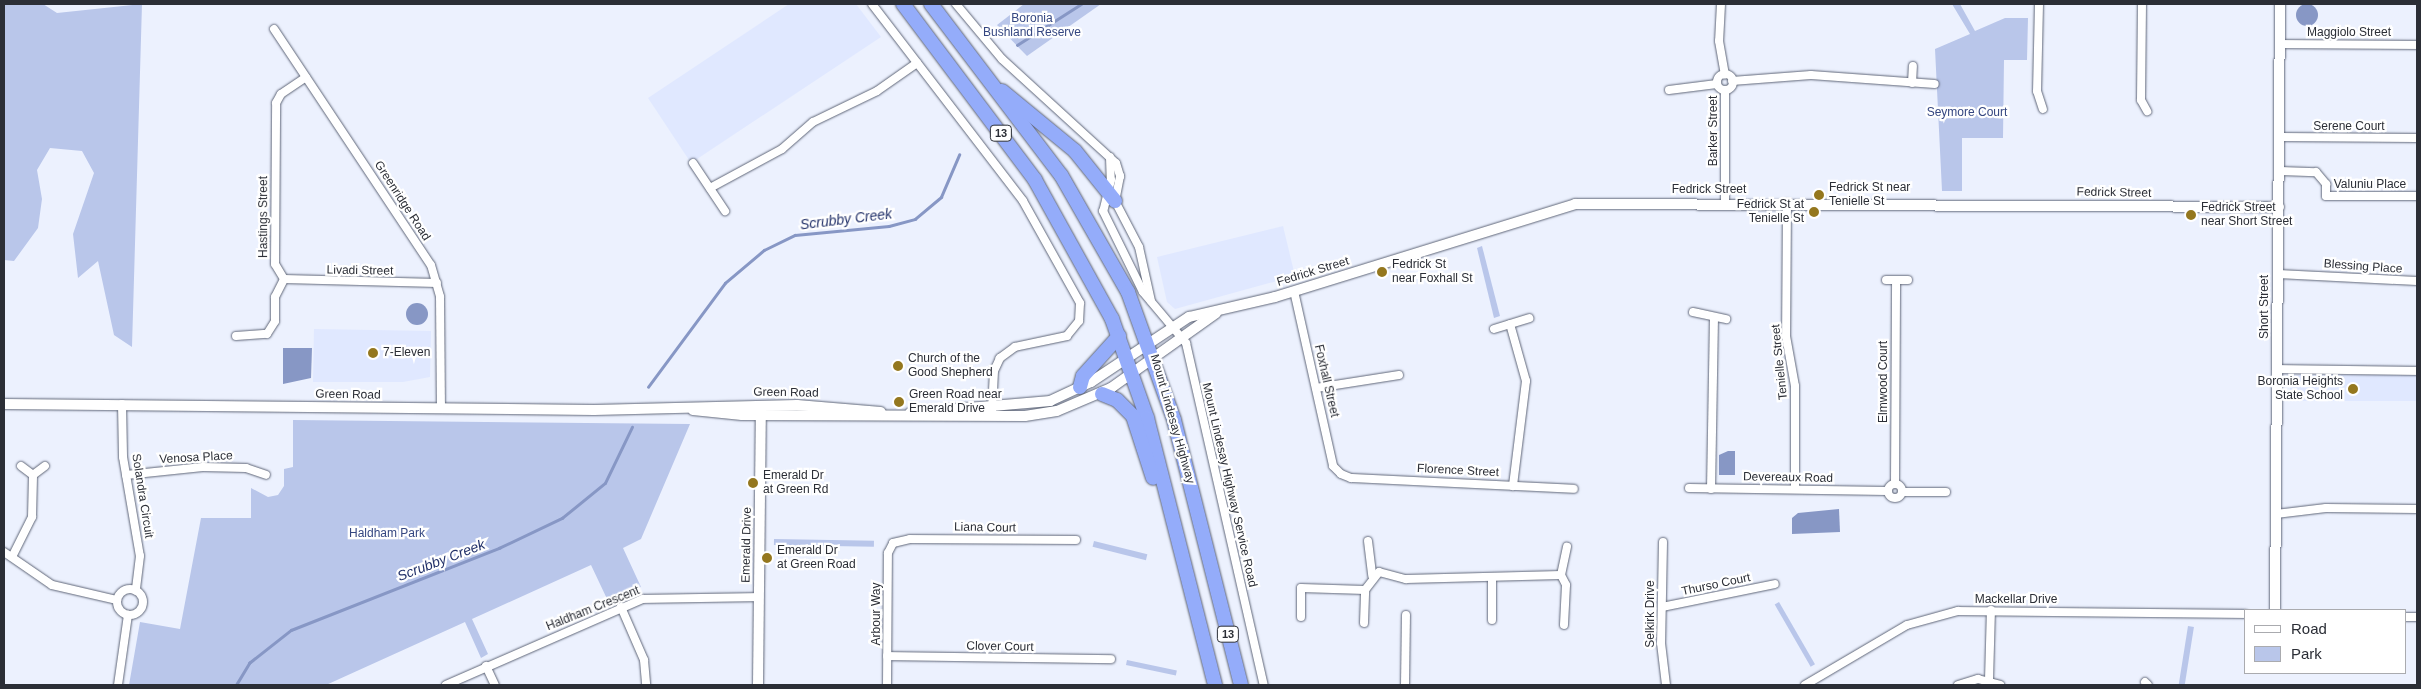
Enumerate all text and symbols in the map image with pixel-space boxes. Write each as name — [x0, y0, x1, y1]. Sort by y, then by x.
park label: Boronia Bushland Reserve — [983, 12, 1081, 40]
street label: Maggiolo Street — [2307, 26, 2391, 40]
street label: Barker Street — [1707, 96, 1721, 166]
park label: Seymore Court — [1927, 106, 2007, 120]
street label: Serene Court — [2313, 120, 2385, 134]
road number: 13 — [990, 125, 1012, 142]
street label: Greenridge Road — [371, 158, 433, 244]
street label: Hastings Street — [257, 176, 271, 258]
street label: Valuniu Place — [2334, 178, 2406, 192]
place label: Fedrick St near Tenielle St — [1829, 181, 1910, 209]
street label: Fedrick Street — [1672, 183, 1746, 197]
street label: Fedrick Street — [2077, 185, 2151, 201]
marker: Fedrick St near Tenielle St — [1813, 189, 1825, 201]
place label: Fedrick St at Tenielle St — [1737, 198, 1804, 226]
place label: Fedrick Street near Short Street — [2201, 201, 2292, 229]
water label: Scrubby Creek — [799, 205, 893, 233]
marker: Fedrick St at Tenielle St — [1808, 206, 1820, 218]
marker: Fedrick Street near Short Street — [2185, 209, 2197, 221]
street label: Fedrick Street — [1275, 254, 1351, 290]
street label: Blessing Place — [2323, 257, 2403, 277]
place label: Fedrick St near Foxhall St — [1392, 258, 1473, 286]
street label: Livadi Street — [327, 263, 393, 279]
marker: Fedrick St near Foxhall St — [1376, 266, 1388, 278]
street label: Short Street — [2258, 275, 2272, 339]
street label: Tenielle Street — [1769, 323, 1791, 401]
street label: Elmwood Court — [1877, 341, 1891, 423]
street label: Foxhall Street — [1311, 343, 1341, 419]
place label: 7-Eleven — [383, 346, 430, 360]
marker: 7-Eleven — [367, 347, 379, 359]
place label: Church of the Good Shepherd — [908, 352, 993, 380]
street label: Mount Lindesay Highway — [1147, 353, 1197, 485]
marker: Church of the Good Shepherd — [892, 360, 904, 372]
place label: Boronia Heights State School — [2258, 375, 2343, 403]
street label: Mount Lindesay Highway Service Road — [1198, 381, 1260, 589]
marker: Boronia Heights State School — [2347, 383, 2359, 395]
street label: Green Road — [753, 385, 819, 401]
street label: Green Road — [315, 387, 381, 403]
place label: Green Road near Emerald Drive — [909, 388, 1002, 416]
marker: Green Road near Emerald Drive — [893, 396, 905, 408]
street label: Venosa Place — [159, 449, 233, 467]
street label: Solandra Circuit — [128, 453, 156, 539]
street label: Florence Street — [1417, 462, 1499, 480]
place label: Emerald Dr at Green Rd — [763, 469, 828, 497]
street label: Devereaux Road — [1743, 470, 1833, 486]
marker: Emerald Dr at Green Rd — [747, 477, 759, 489]
street label: Emerald Drive — [739, 507, 755, 583]
street label: Liana Court — [954, 520, 1016, 536]
park label: Haldham Park — [349, 527, 425, 541]
water label: Scrubby Creek — [395, 536, 487, 584]
place label: Emerald Dr at Green Road — [777, 544, 856, 572]
marker: Emerald Dr at Green Road — [761, 552, 773, 564]
street label: Thurso Court — [1680, 571, 1752, 599]
street label: Selkirk Drive — [1644, 580, 1658, 648]
street label: Arbour Way — [870, 583, 884, 645]
street label: Haldham Crescent — [544, 584, 642, 634]
street label: Mackellar Drive — [1975, 593, 2057, 607]
legend — [2244, 609, 2406, 674]
text: Road — [2291, 620, 2327, 637]
road number: 13 — [1217, 626, 1239, 642]
street label: Clover Court — [966, 639, 1034, 655]
text: Park — [2291, 645, 2322, 662]

